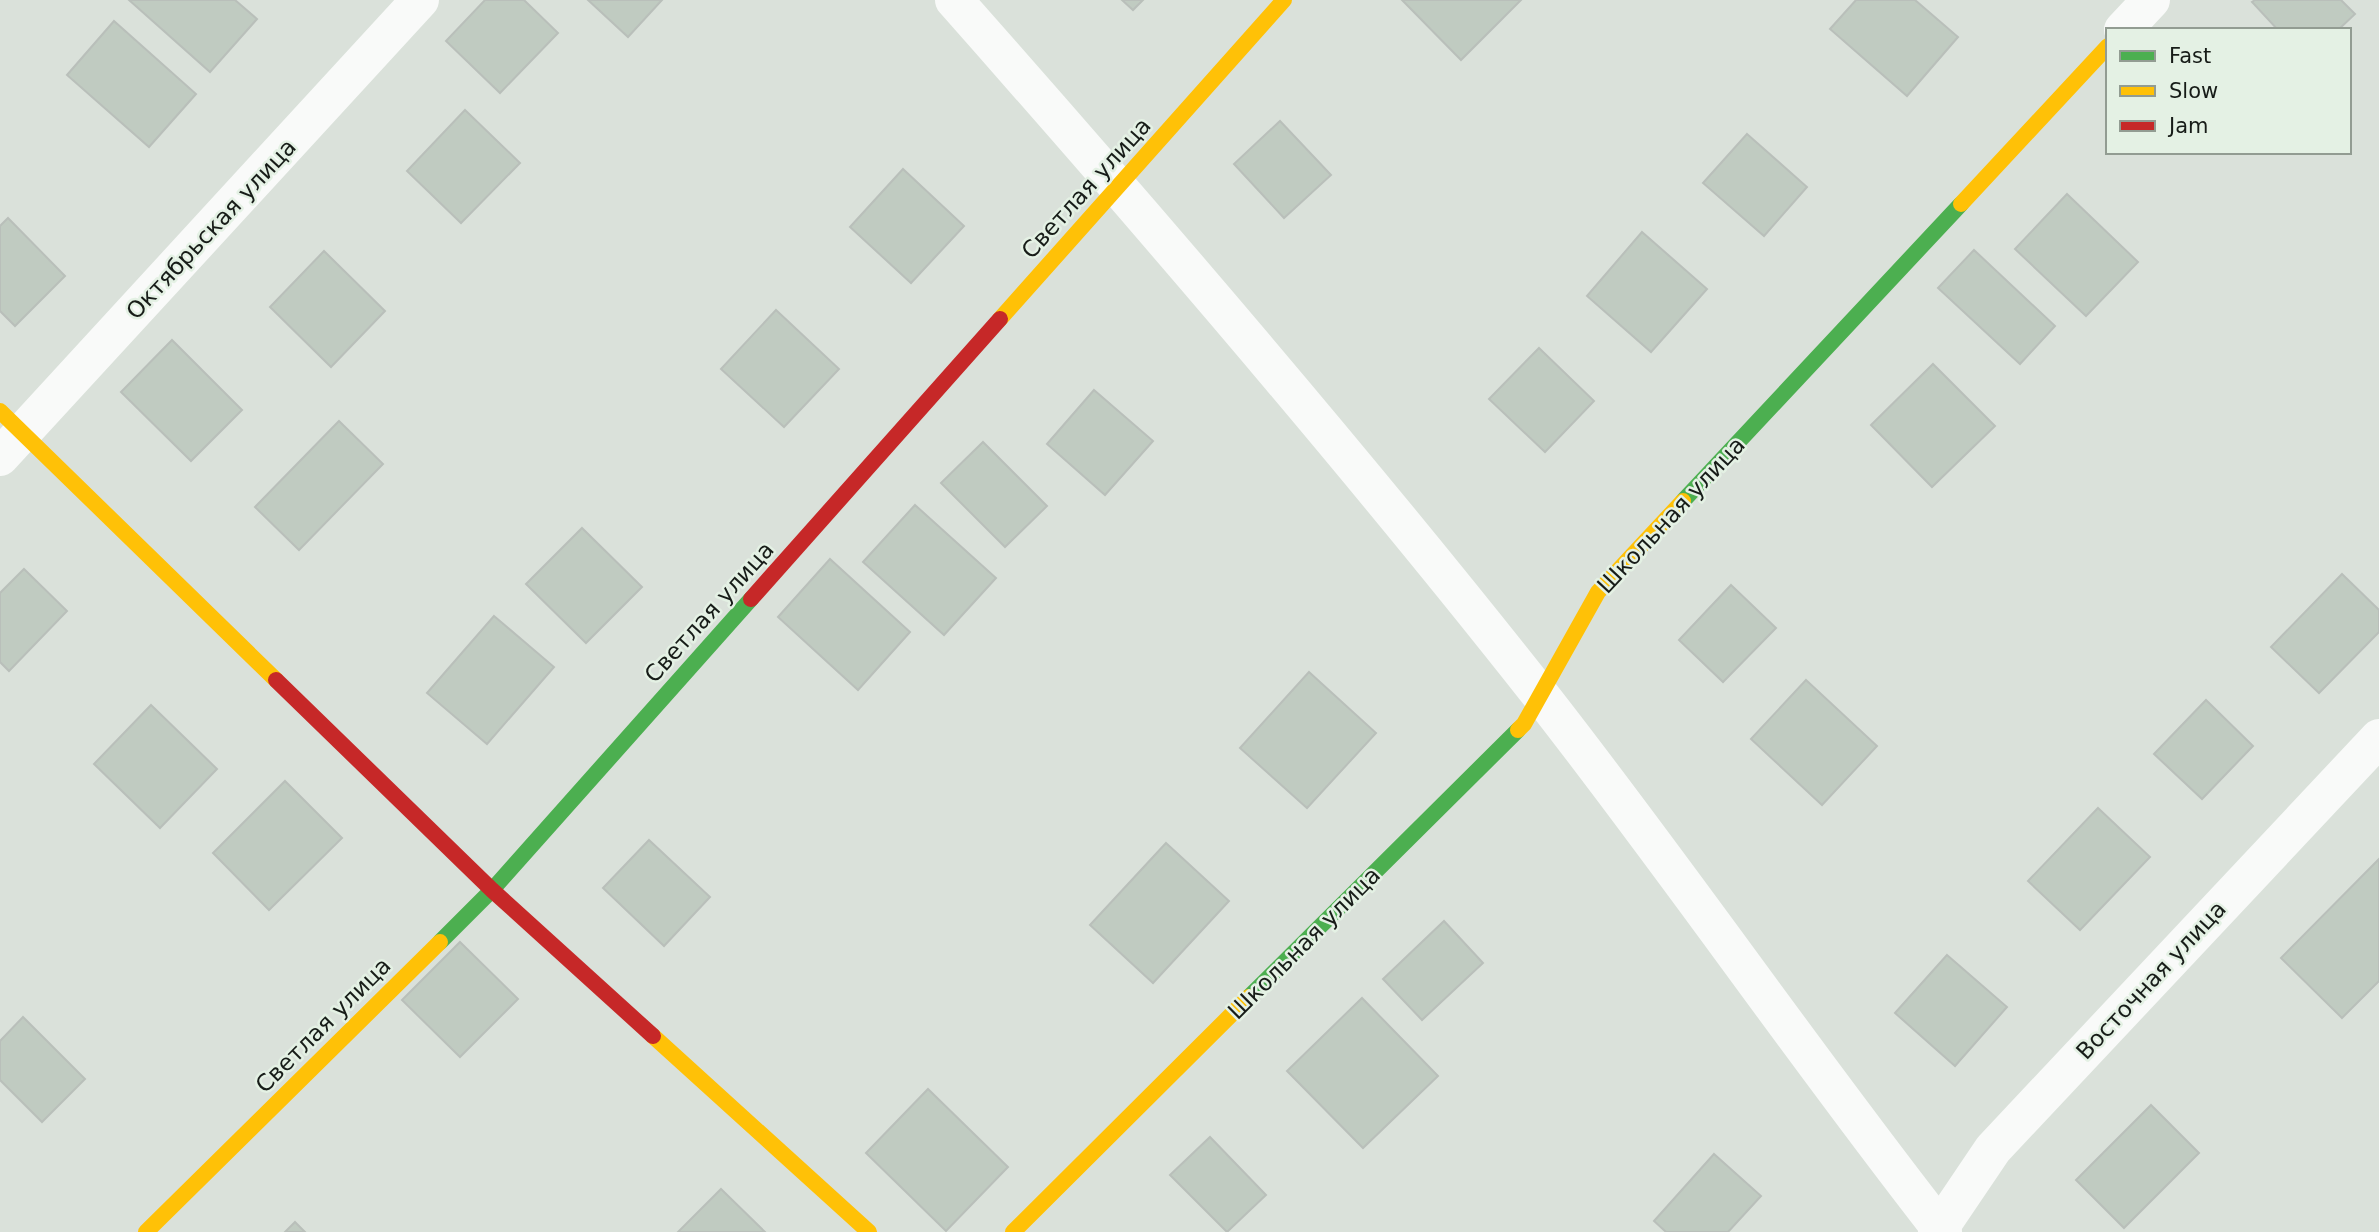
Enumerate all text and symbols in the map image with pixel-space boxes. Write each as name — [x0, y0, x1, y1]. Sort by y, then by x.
legend — [2106, 28, 2351, 154]
text: Fast — [2169, 44, 2211, 68]
text: Slow — [2169, 79, 2218, 103]
street label: Светлая улица — [1016, 112, 1156, 264]
text: Jam — [2167, 114, 2209, 138]
street label: Октябрьская улица — [121, 134, 301, 324]
street label: Школьная улица — [1592, 431, 1750, 599]
street label: Светлая улица — [639, 536, 779, 688]
street label: Школьная улица — [1223, 862, 1385, 1024]
street label: Восточная улица — [2071, 895, 2231, 1065]
street label: Светлая улица — [250, 952, 396, 1098]

